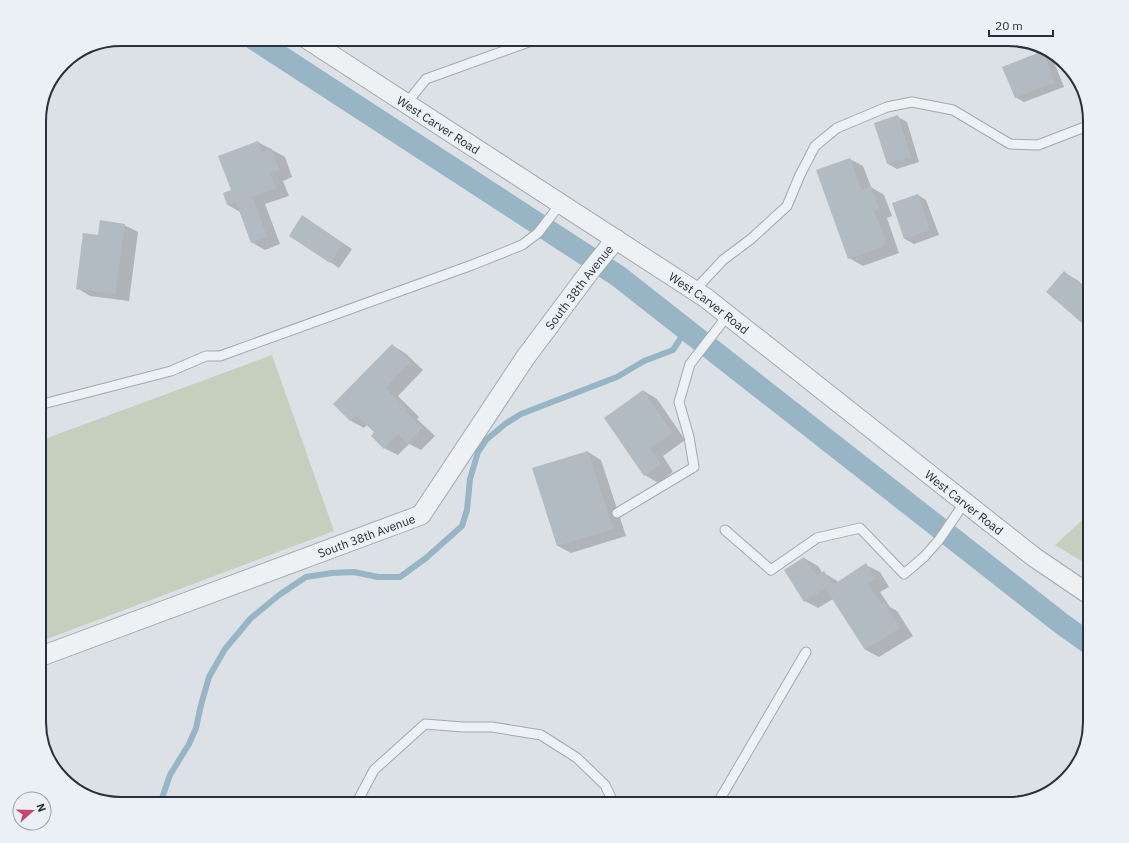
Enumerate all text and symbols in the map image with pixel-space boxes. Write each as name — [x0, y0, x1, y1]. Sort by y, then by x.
scale bar — [989, 12, 1053, 38]
text: 20 m — [995, 18, 1023, 33]
street label: West Carver Road — [394, 92, 483, 157]
street label: South 38th Avenue — [542, 241, 616, 332]
street label: West Carver Road — [666, 269, 752, 337]
street label: West Carver Road — [922, 467, 1007, 538]
street label: South 38th Avenue — [315, 510, 417, 560]
north arrow — [12, 791, 52, 831]
text: N — [33, 801, 49, 814]

